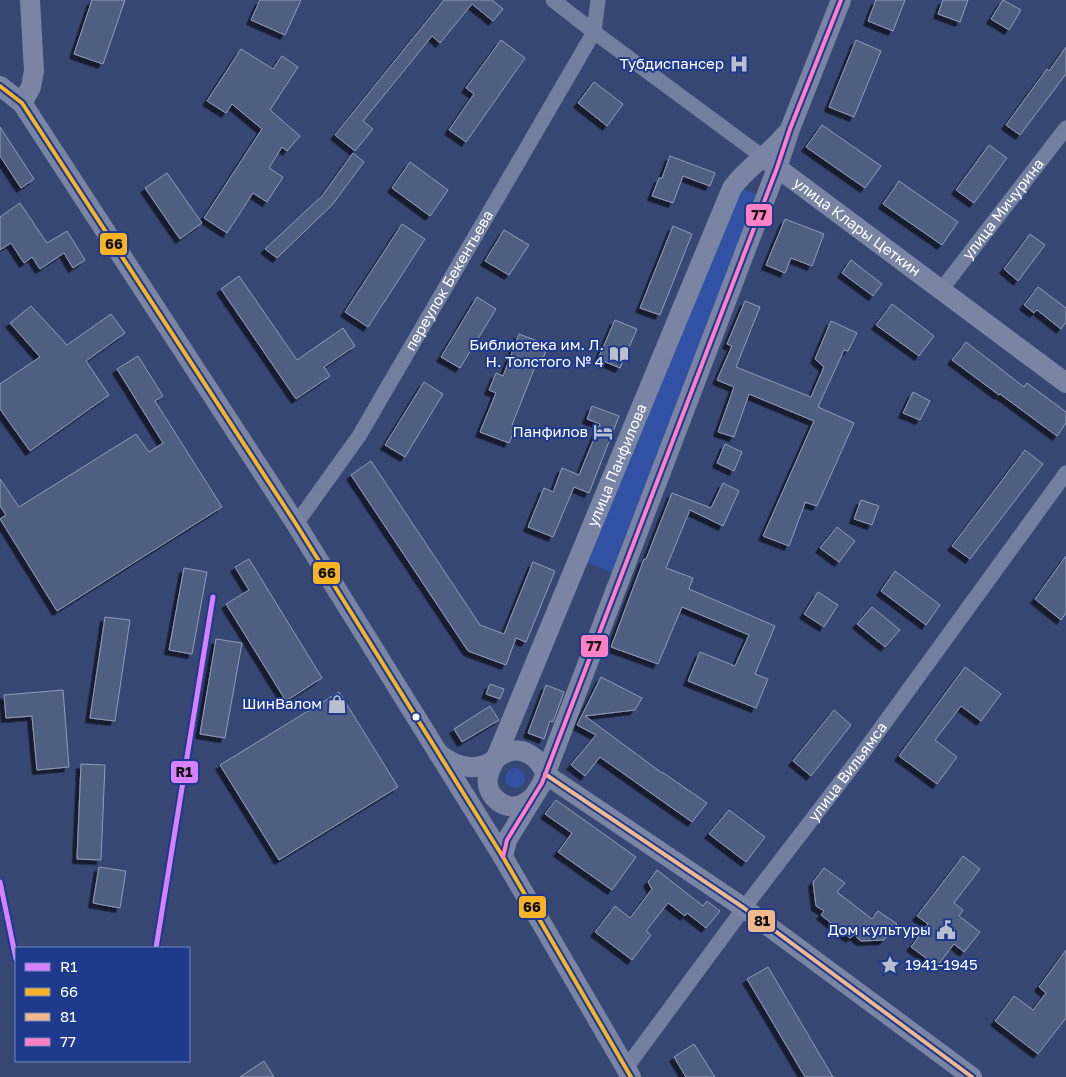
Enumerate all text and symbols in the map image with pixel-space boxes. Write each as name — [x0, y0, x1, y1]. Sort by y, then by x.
hospital icon: Тубдиспансер — [728, 53, 750, 75]
place label: Тубдиспансер — [620, 54, 724, 72]
street label: улица Мичурина — [958, 155, 1047, 263]
street label: улица Клары Цеткин — [790, 173, 924, 279]
line badge: 77 — [745, 203, 773, 227]
text: 77 — [751, 206, 767, 223]
street label: переулок Бекентьева — [401, 207, 496, 354]
line badge: 66 — [99, 232, 128, 256]
text: 66 — [105, 235, 123, 252]
place label: Библиотека им. Л. Н. Толстого № 4 — [469, 335, 604, 370]
library icon: Библиотека им. Л. Н. Толстого № 4 — [608, 343, 630, 365]
street label: улица Панфилова — [583, 401, 650, 529]
hotel icon: Панфилов — [592, 421, 614, 443]
place label: Панфилов — [513, 422, 588, 440]
line badge: 66 — [312, 561, 341, 585]
text: 66 — [318, 564, 336, 581]
line badge: 77 — [580, 634, 609, 658]
text: 77 — [586, 637, 602, 654]
shop icon: ШинВалом — [326, 693, 348, 715]
place label: ШинВалом — [242, 694, 322, 712]
unlabelled marker — [411, 712, 421, 722]
street label: улица Вильямса — [804, 718, 890, 824]
line badge: R1 — [170, 760, 199, 784]
text: R1 — [176, 763, 192, 780]
line badge: 66 — [518, 895, 547, 919]
text: 66 — [523, 898, 541, 915]
line badge: 81 — [747, 909, 776, 933]
text: 81 — [754, 912, 770, 929]
public building icon: Дом культуры — [935, 919, 957, 941]
place label: Дом культуры — [828, 920, 931, 938]
legend — [15, 947, 190, 1062]
place icon: 1941-1945 — [879, 954, 901, 976]
place label: 1941-1945 — [905, 955, 978, 973]
text: R1 — [60, 957, 77, 975]
text: 66 — [60, 982, 78, 1000]
text: 81 — [60, 1007, 76, 1025]
text: 77 — [60, 1032, 76, 1050]

